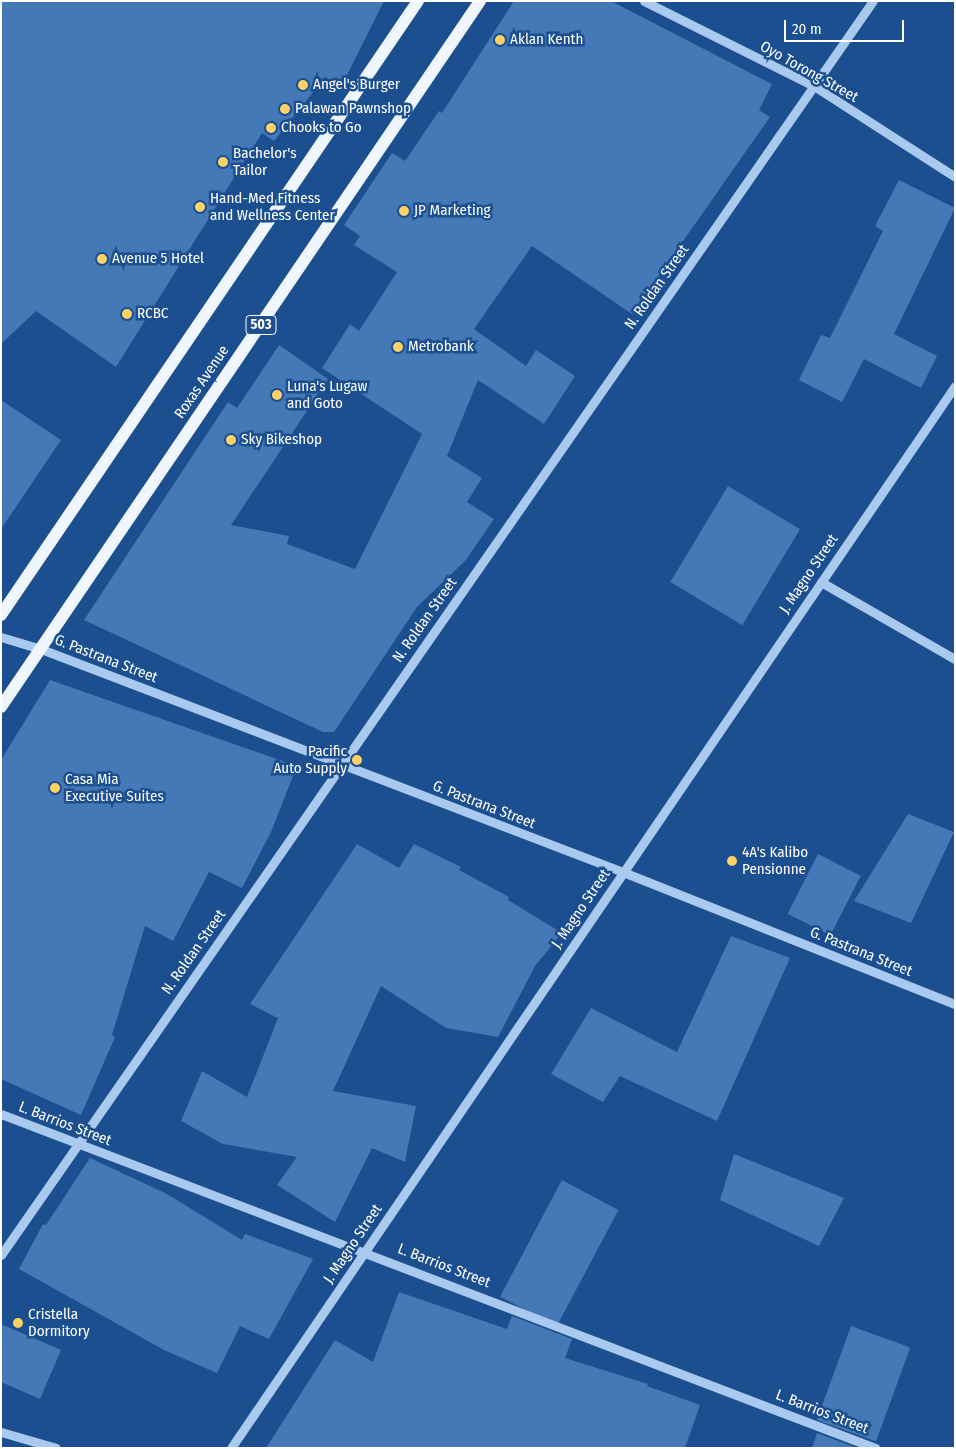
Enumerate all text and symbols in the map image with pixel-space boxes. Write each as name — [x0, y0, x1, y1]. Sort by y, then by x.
scale bar — [786, 10, 906, 42]
text: 20 m — [792, 20, 822, 38]
place label: Aklan Kenth — [510, 31, 583, 49]
marker: Aklan Kenth — [494, 34, 506, 46]
street label: Oyo Torong Street — [757, 38, 861, 106]
place label: Angel's Burger — [313, 76, 400, 94]
marker: Angel's Burger — [297, 79, 309, 91]
place label: Palawan Pawnshop — [295, 100, 411, 118]
marker: Palawan Pawnshop — [279, 103, 291, 115]
place label: Chooks to Go — [281, 119, 362, 137]
marker: Chooks to Go — [265, 122, 277, 134]
place label: Bachelor's Tailor — [233, 144, 297, 179]
marker: Bachelor's Tailor — [217, 156, 229, 168]
place label: Hand-Med Fitness and Wellness Center — [210, 189, 335, 224]
marker: Hand-Med Fitness and Wellness Center — [194, 201, 206, 213]
place label: JP Marketing — [414, 202, 491, 220]
marker: JP Marketing — [398, 205, 410, 217]
street label: N. Roldan Street — [621, 241, 693, 333]
place label: Avenue 5 Hotel — [112, 250, 204, 268]
marker: Avenue 5 Hotel — [96, 253, 108, 265]
place label: RCBC — [137, 305, 168, 323]
marker: RCBC — [121, 308, 133, 320]
road number: 503 — [245, 314, 277, 336]
place label: Metrobank — [408, 338, 474, 356]
marker: Metrobank — [392, 341, 404, 353]
street label: Roxas Avenue — [171, 342, 233, 422]
place label: Luna's Lugaw and Goto — [287, 377, 367, 412]
marker: Luna's Lugaw and Goto — [271, 389, 283, 401]
place label: Sky Bikeshop — [241, 431, 322, 449]
marker: Sky Bikeshop — [225, 434, 237, 446]
street label: J. Magno Street — [776, 531, 842, 617]
street label: N. Roldan Street — [389, 574, 461, 666]
street label: G. Pastrana Street — [52, 631, 160, 687]
place label: Pacific Auto Supply — [273, 742, 347, 777]
marker: Pacific Auto Supply — [351, 754, 363, 766]
place label: Casa Mia Executive Suites — [65, 770, 164, 805]
street label: G. Pastrana Street — [430, 777, 538, 833]
marker: Casa Mia Executive Suites — [49, 782, 61, 794]
place label: 4A's Kalibo Pensionne — [742, 843, 808, 878]
marker: 4A's Kalibo Pensionne — [726, 855, 738, 867]
street label: J. Magno Street — [548, 866, 614, 952]
street label: N. Roldan Street — [158, 906, 230, 998]
street label: G. Pastrana Street — [807, 923, 915, 981]
street label: L. Barrios Street — [16, 1098, 114, 1150]
street label: J. Magno Street — [320, 1201, 386, 1287]
street label: L. Barrios Street — [395, 1240, 493, 1292]
place label: Cristella Dormitory — [28, 1305, 90, 1340]
marker: Cristella Dormitory — [12, 1317, 24, 1329]
street label: L. Barrios Street — [773, 1386, 871, 1438]

